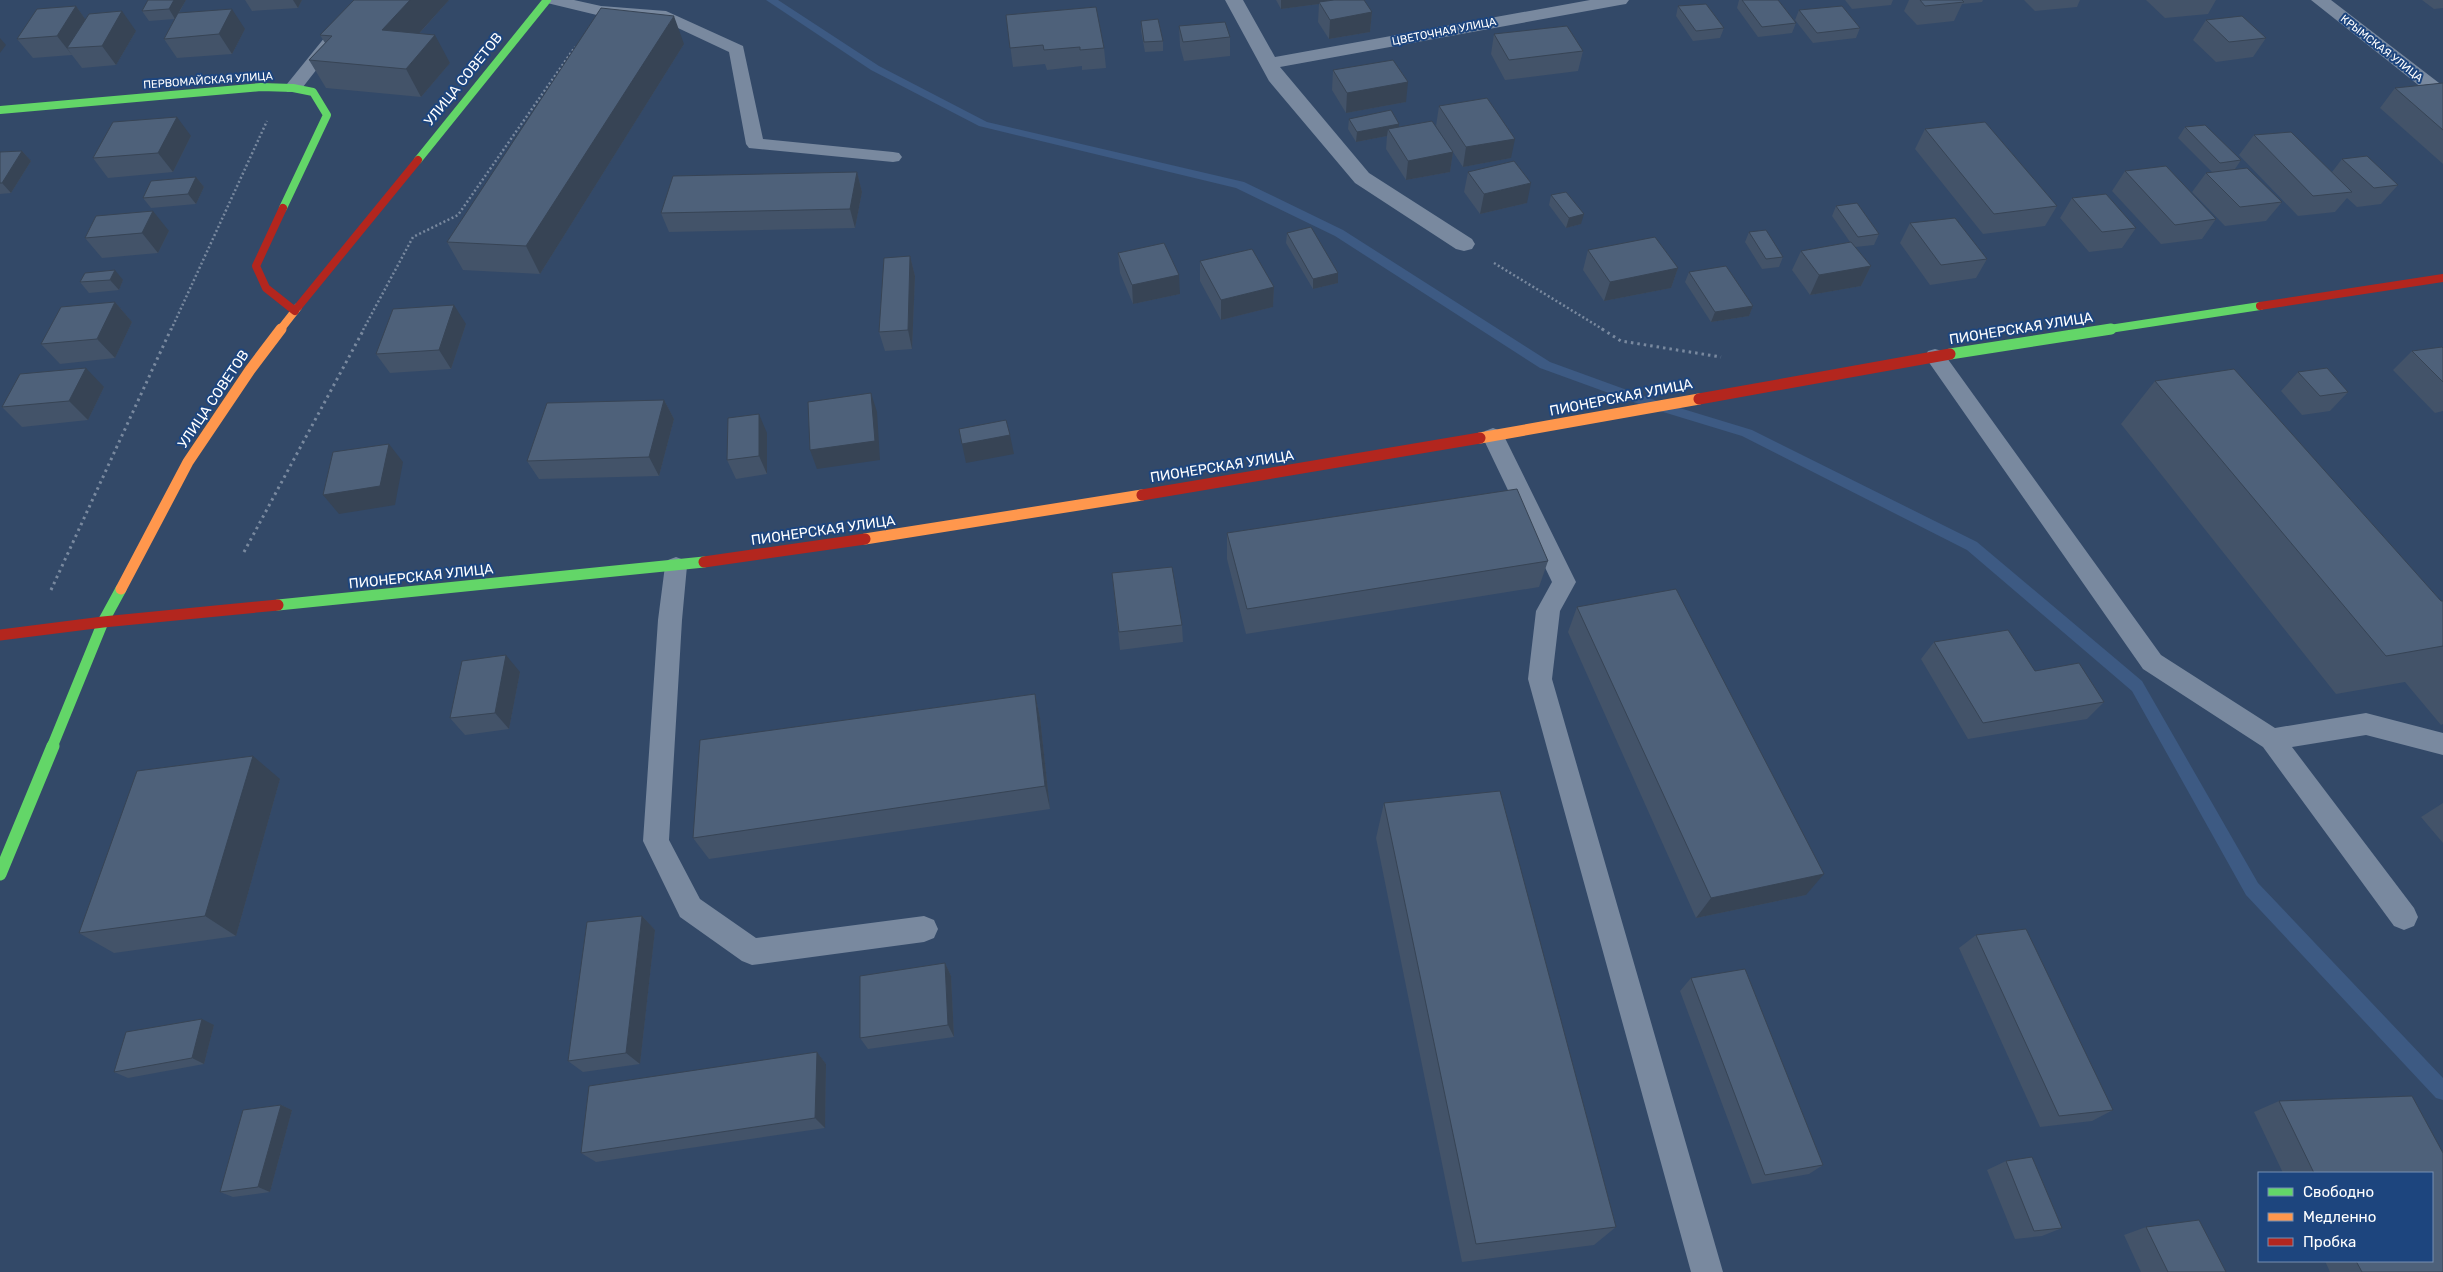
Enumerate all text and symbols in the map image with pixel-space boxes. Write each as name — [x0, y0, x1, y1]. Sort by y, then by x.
street label: КРЫМСКАЯ УЛИЦА — [2338, 12, 2426, 85]
street label: ЦВЕТОЧНАЯ УЛИЦА — [1391, 15, 1498, 48]
street label: УЛИЦА СОВЕТОВ — [421, 29, 506, 129]
street label: ПЕРВОМАЙСКАЯ УЛИЦА — [143, 69, 274, 92]
street label: ПИОНЕРСКАЯ УЛИЦА — [1948, 309, 2095, 348]
street label: УЛИЦА СОВЕТОВ — [174, 347, 253, 452]
street label: ПИОНЕРСКАЯ УЛИЦА — [1548, 375, 1695, 420]
street label: ПИОНЕРСКАЯ УЛИЦА — [1149, 447, 1296, 486]
street label: ПИОНЕРСКАЯ УЛИЦА — [750, 512, 897, 549]
street label: ПИОНЕРСКАЯ УЛИЦА — [348, 560, 495, 593]
legend — [2258, 1172, 2433, 1262]
text: Свободно — [2303, 1183, 2374, 1201]
text: Медленно — [2303, 1208, 2376, 1226]
text: Пробка — [2303, 1233, 2356, 1251]

